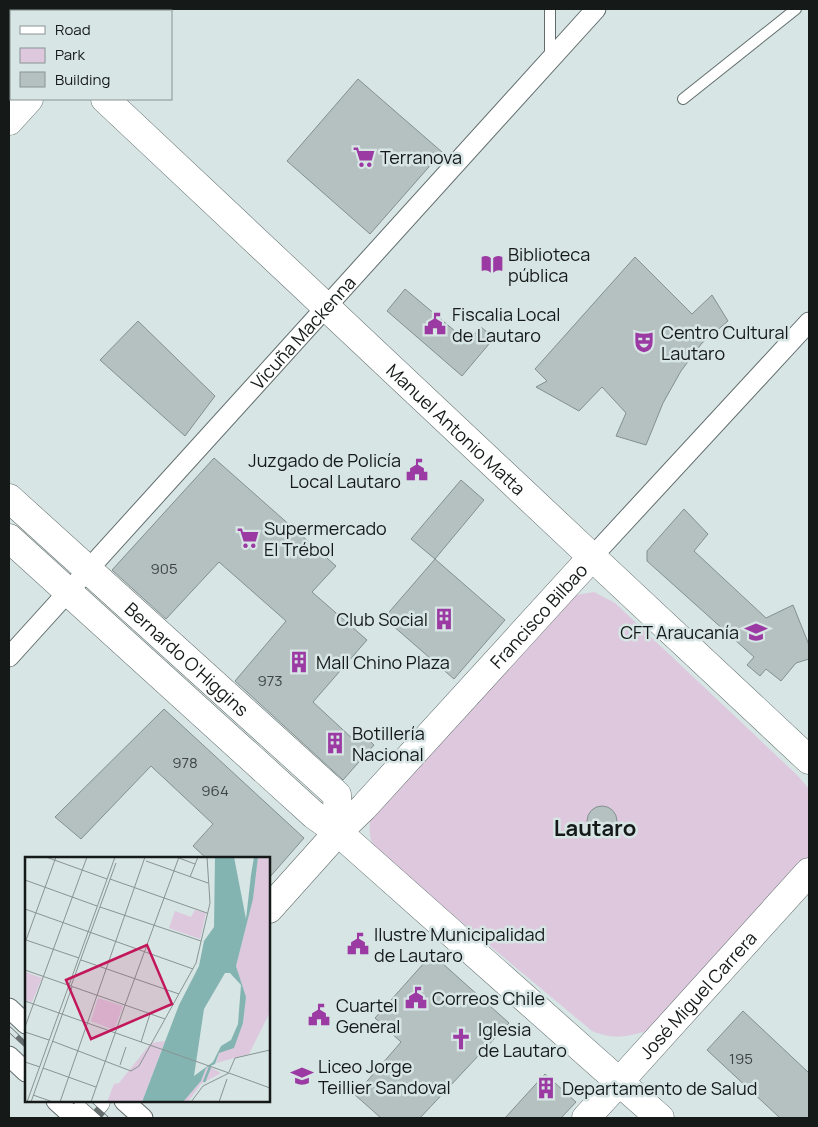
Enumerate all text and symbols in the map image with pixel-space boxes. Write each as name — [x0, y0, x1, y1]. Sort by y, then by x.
legend — [10, 10, 172, 100]
text: Road — [55, 19, 91, 40]
text: Park — [55, 44, 85, 65]
text: Building — [55, 69, 110, 90]
supermarket icon: Terranova — [351, 144, 377, 170]
place label: Terranova — [380, 145, 462, 169]
place label: Biblioteca pública — [508, 242, 590, 287]
library icon: Biblioteca pública — [479, 251, 505, 277]
street label: Vicuña Mackenna — [245, 271, 361, 394]
place label: Fiscalia Local de Lautaro — [452, 302, 561, 347]
public building icon: Fiscalia Local de Lautaro — [422, 311, 448, 337]
place label: Centro Cultural Lautaro — [661, 320, 789, 365]
theatre icon: Centro Cultural Lautaro — [631, 329, 657, 355]
street label: Manuel Antonio Matta — [382, 358, 531, 500]
place label: Juzgado de Policía Local Lautaro — [248, 448, 401, 493]
public building icon: Juzgado de Policía Local Lautaro — [404, 457, 430, 483]
place label: Supermercado El Trébol — [264, 516, 387, 561]
supermarket icon: Supermercado El Trébol — [235, 525, 261, 551]
house number: 905 — [150, 558, 178, 579]
street label: Francisco Bilbao — [484, 558, 592, 673]
street label: Bernardo O'Higgins — [120, 597, 254, 721]
building icon: Club Social — [431, 606, 457, 632]
place label: Club Social — [336, 607, 428, 631]
school or university icon: CFT Araucanía — [743, 619, 769, 645]
place label: CFT Araucanía — [620, 620, 739, 644]
building icon: Mall Chino Plaza — [286, 649, 312, 675]
place label: Mall Chino Plaza — [316, 650, 450, 674]
house number: 973 — [258, 670, 282, 691]
place label: Botillería Nacional — [352, 721, 425, 766]
building icon: Botillería Nacional — [322, 730, 348, 756]
house number: 978 — [172, 752, 198, 773]
house number: 964 — [201, 780, 229, 801]
district label: Lautaro — [554, 813, 636, 843]
inset map — [25, 857, 270, 1102]
place label: Ilustre Municipalidad de Lautaro — [374, 922, 545, 967]
street label: José Miguel Carrera — [634, 926, 762, 1064]
public building icon: Ilustre Municipalidad de Lautaro — [345, 931, 371, 957]
public building icon: Correos Chile — [403, 985, 429, 1011]
place label: Correos Chile — [432, 986, 545, 1010]
place label: Cuartel General — [336, 993, 400, 1038]
public building icon: Cuartel General — [306, 1002, 332, 1028]
place label: Iglesia de Lautaro — [478, 1017, 567, 1062]
church icon: Iglesia de Lautaro — [448, 1026, 474, 1052]
house number: 195 — [729, 1048, 753, 1069]
place label: Liceo Jorge Teillier Sandoval — [318, 1054, 451, 1099]
school or university icon: Liceo Jorge Teillier Sandoval — [289, 1063, 315, 1089]
building icon: Departamento de Salud — [533, 1075, 559, 1101]
place label: Departamento de Salud — [562, 1076, 757, 1100]

